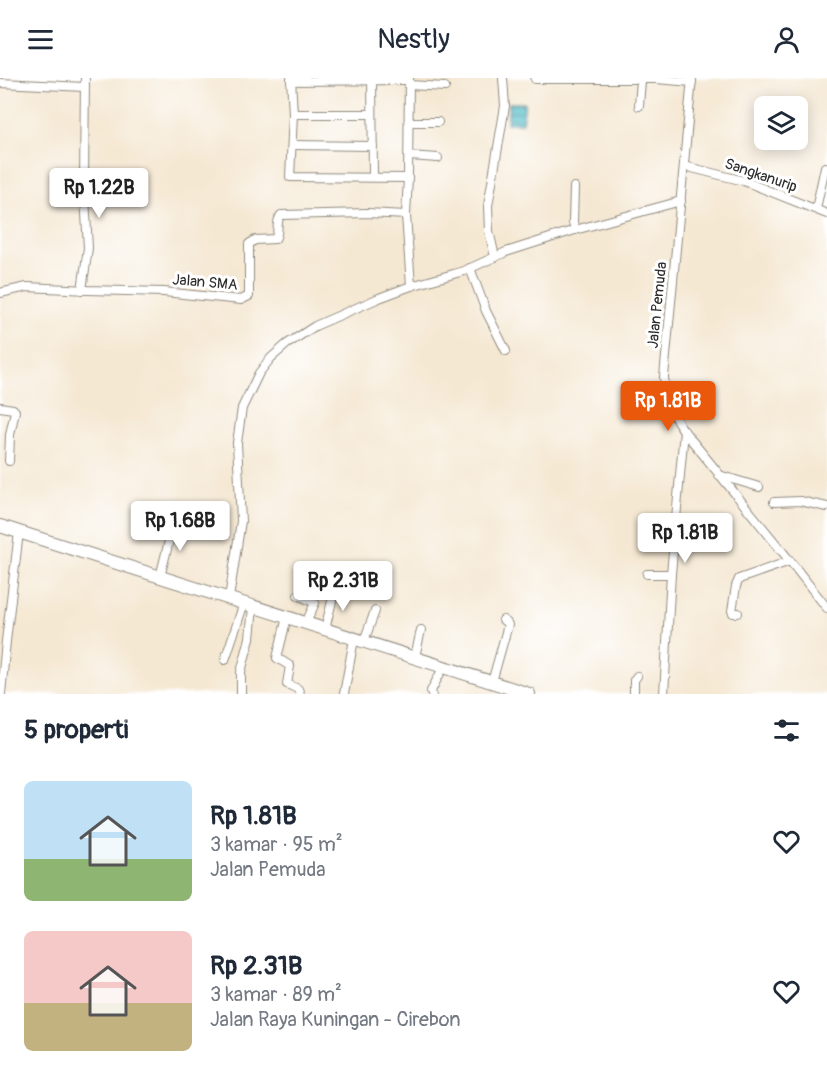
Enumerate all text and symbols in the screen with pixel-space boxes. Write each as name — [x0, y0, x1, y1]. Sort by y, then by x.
icon: menu — [24, 23, 57, 56]
text: Nestly — [377, 23, 450, 56]
icon: person — [770, 23, 803, 56]
map controls — [754, 96, 808, 150]
button: layers — [754, 96, 808, 150]
street label: Sangkanurip — [722, 154, 799, 197]
pin: Rp 1.22B — [37, 168, 161, 219]
text: Rp 1.22B — [63, 175, 135, 200]
street label: Jalan Pemuda — [644, 261, 671, 349]
street label: Jalan SMA — [172, 270, 239, 295]
pin: Rp 1.81B — [606, 381, 730, 432]
text: Rp 1.81B — [635, 388, 701, 413]
pin: Rp 1.68B — [118, 501, 242, 552]
text: Rp 1.68B — [145, 508, 215, 533]
pin: Rp 1.81B — [623, 513, 747, 564]
text: Rp 1.81B — [652, 520, 718, 545]
pin: Rp 2.31B — [281, 561, 405, 612]
text: Rp 2.31B — [307, 568, 379, 593]
text: 5 properti — [24, 714, 128, 746]
icon: filters — [770, 714, 803, 747]
text: Rp 1.81B — [210, 800, 297, 832]
icon: home — [72, 805, 144, 877]
icon: heart — [770, 825, 803, 858]
text: 3 kamar · 95 m² — [210, 832, 343, 857]
text: Jalan Pemuda — [210, 857, 326, 882]
text: Rp 2.31B — [210, 950, 303, 982]
icon: home — [72, 955, 144, 1027]
icon: heart — [770, 975, 803, 1008]
text: 3 kamar · 89 m² — [210, 982, 342, 1007]
text: Jalan Raya Kuningan - Cirebon — [210, 1007, 461, 1032]

